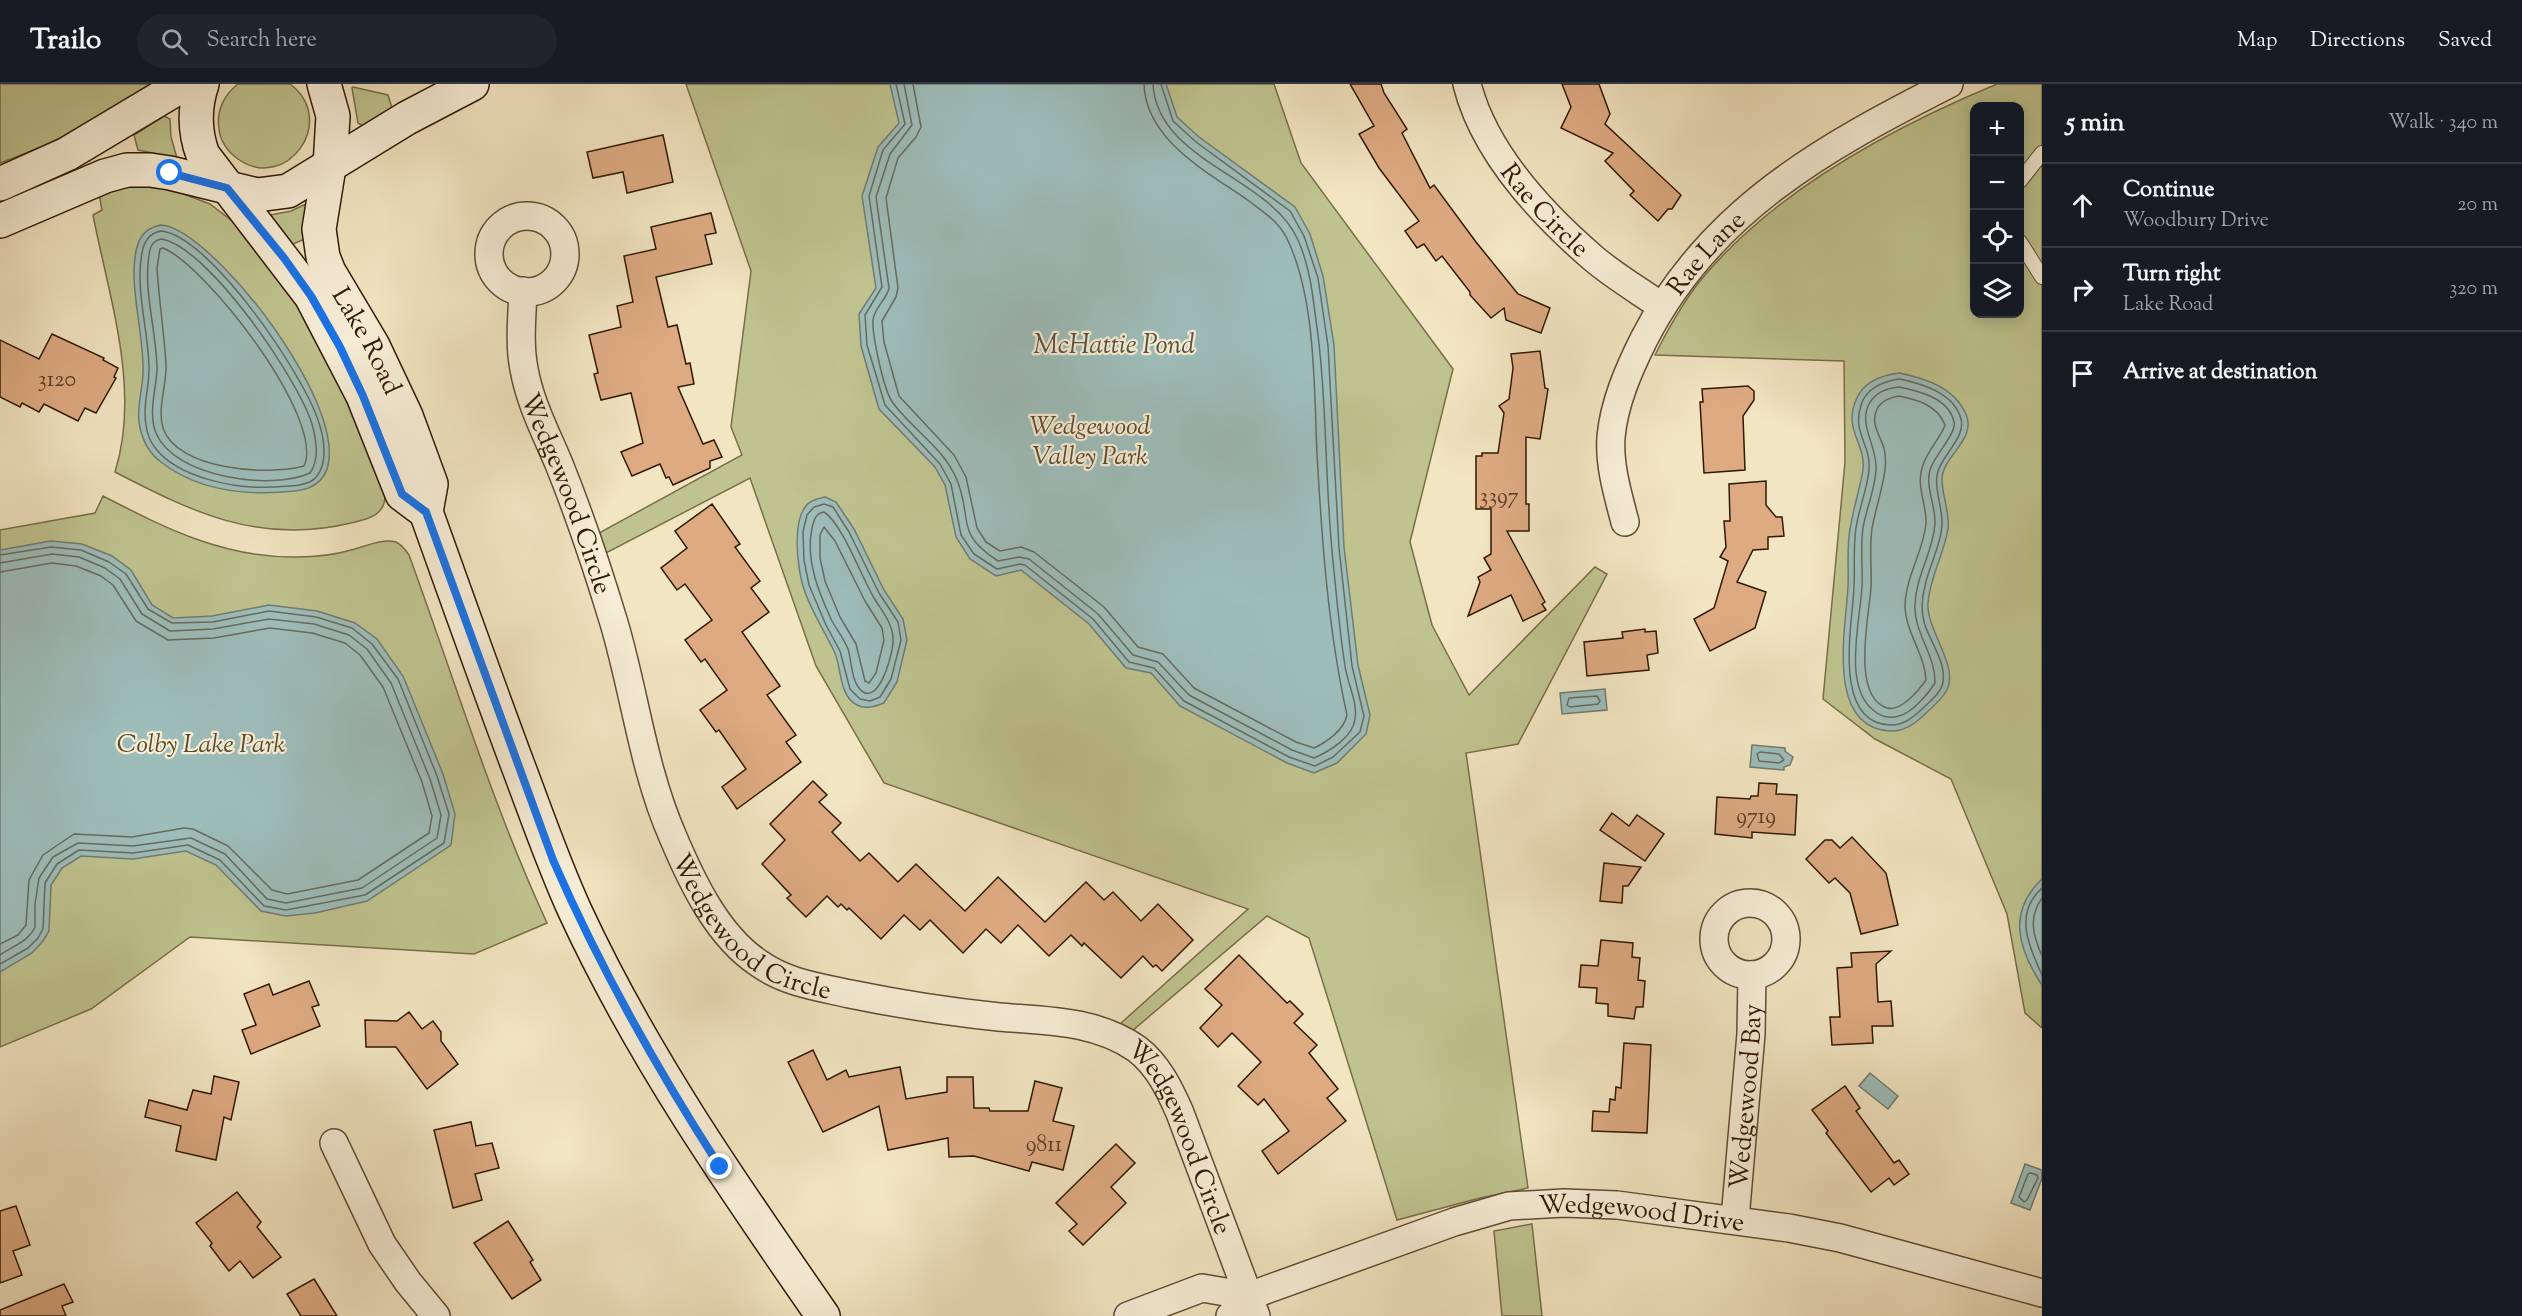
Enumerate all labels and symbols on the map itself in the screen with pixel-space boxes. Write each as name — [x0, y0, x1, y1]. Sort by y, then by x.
street label: Rae Circle — [1490, 157, 1596, 267]
route start — [156, 159, 182, 185]
street label: Rae Lane — [1659, 203, 1755, 304]
street label: Lake Road — [321, 281, 410, 402]
water label: McHattie Pond — [1033, 327, 1195, 366]
house number: 3120 — [38, 365, 76, 397]
street label: Wedgewood Circle — [510, 388, 620, 599]
park label: Wedgewood Valley Park — [1030, 409, 1151, 476]
house number: 3397 — [1479, 482, 1519, 514]
park label: Colby Lake Park — [117, 727, 286, 764]
house number: 9719 — [1736, 802, 1776, 834]
street label: Wedgewood Circle — [661, 848, 834, 1010]
street label: Wedgewood Bay — [1722, 1004, 1773, 1191]
street label: Wedgewood Circle — [1118, 1032, 1240, 1240]
house number: 9811 — [1026, 1130, 1063, 1162]
route end — [706, 1153, 732, 1179]
street label: Wedgewood Drive — [1538, 1187, 1747, 1243]

